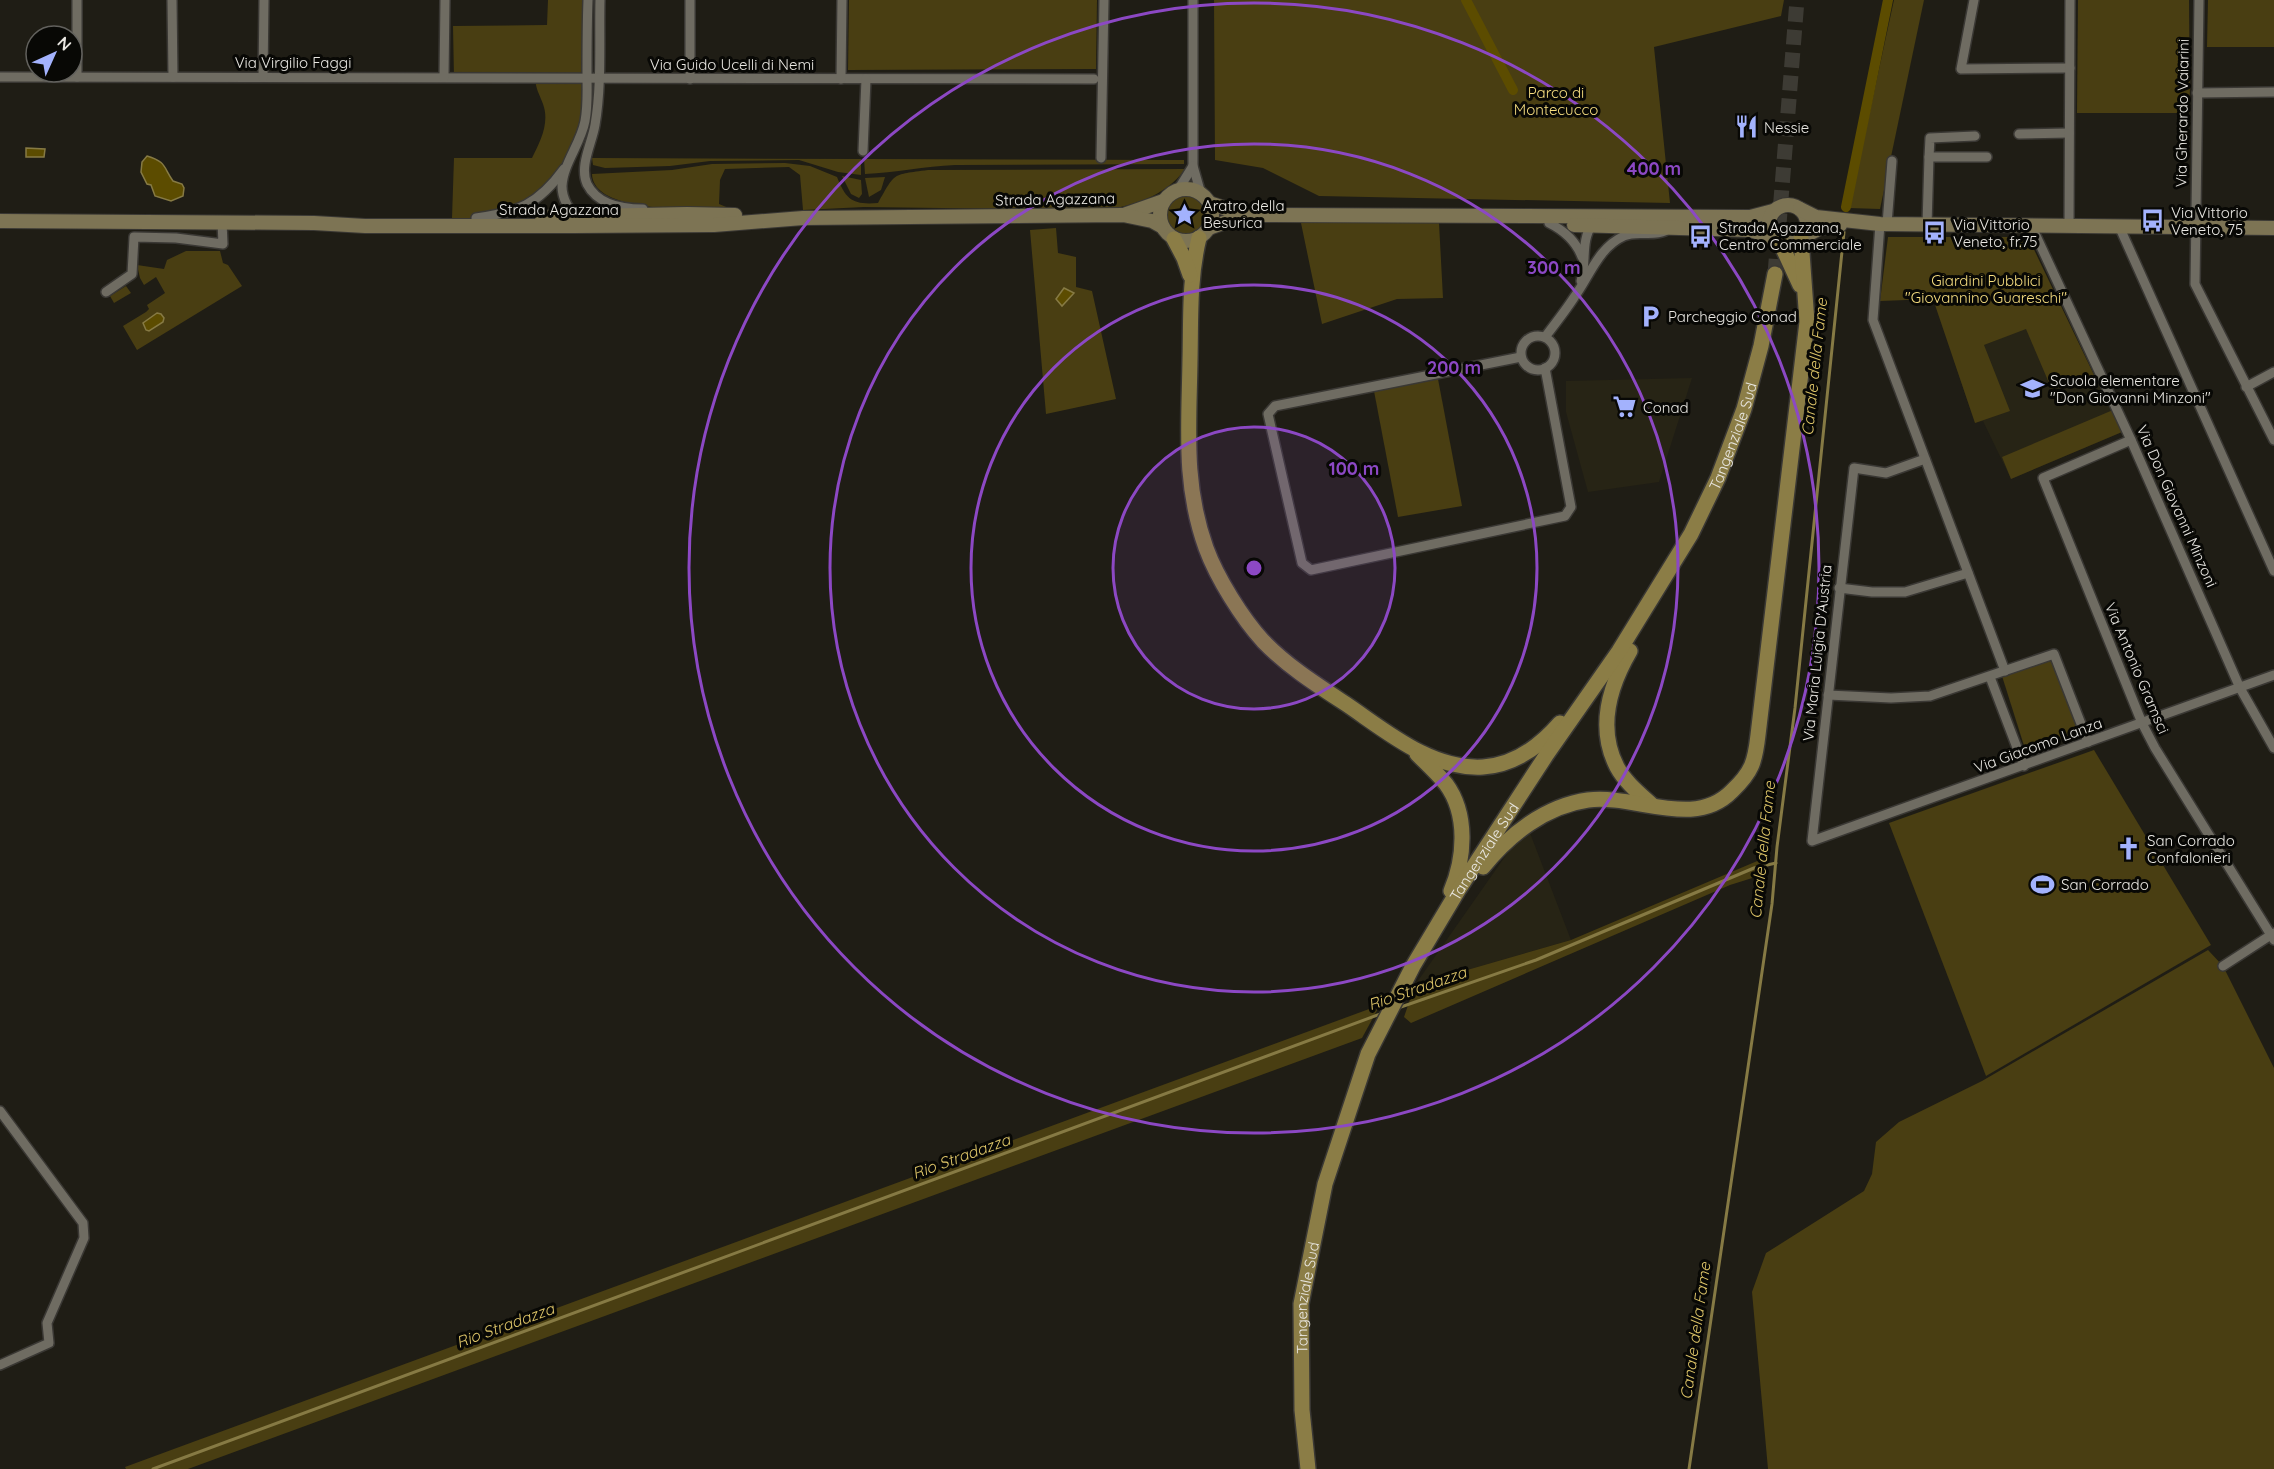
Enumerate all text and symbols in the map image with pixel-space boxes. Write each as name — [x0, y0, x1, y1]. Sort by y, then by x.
north arrow — [24, 24, 84, 84]
text: N — [53, 32, 76, 55]
street label: Via Gherardo Vaiarini — [2171, 39, 2193, 187]
street label: Via Virgilio Faggi — [235, 53, 351, 72]
street label: Via Guido Ucelli di Nemi — [650, 55, 814, 74]
park label: Parco di Montecucco — [1514, 83, 1598, 119]
restaurant icon: Nessie — [1733, 114, 1759, 140]
place label: Nessie — [1764, 118, 1809, 137]
text: 400 m — [1627, 157, 1681, 180]
street label: Strada Agazzana — [995, 188, 1115, 210]
place label: Aratro della Besurica — [1203, 196, 1285, 232]
street label: Strada Agazzana — [499, 200, 619, 219]
place icon: Aratro della Besurica — [1172, 201, 1198, 227]
place label: Via Vittorio Veneto, 75 — [2171, 203, 2248, 239]
bus stop icon: Via Vittorio Veneto, 75 — [2140, 208, 2166, 234]
place label: Via Vittorio Veneto, fr.75 — [1953, 215, 2038, 251]
place label: Strada Agazzana, Centro Commerciale — [1719, 218, 1862, 254]
bus stop icon: Via Vittorio Veneto, fr.75 — [1922, 220, 1948, 246]
bus stop icon: Strada Agazzana, Centro Commerciale — [1688, 223, 1714, 249]
text: 300 m — [1527, 256, 1581, 279]
park label: Giardini Pubblici "Giovannino Guareschi" — [1905, 271, 2067, 307]
water label: Canale della Fame — [1797, 296, 1831, 437]
parking icon: Parcheggio Conad — [1637, 303, 1663, 329]
place label: Parcheggio Conad — [1668, 307, 1797, 326]
text: 200 m — [1427, 356, 1481, 379]
place label: Scuola elementare "Don Giovanni Minzoni" — [2050, 371, 2211, 407]
school or university icon: Scuola elementare "Don Giovanni Minzoni" — [2019, 376, 2045, 402]
street label: Tangenziale Sud — [1704, 380, 1760, 493]
supermarket icon: Conad — [1612, 394, 1638, 420]
place label: Conad — [1643, 398, 1689, 417]
street label: Via Don Giovanni Minzoni — [2133, 422, 2221, 590]
text: 100 m — [1329, 457, 1379, 480]
centre of rings — [1244, 558, 1264, 578]
street label: Via Maria Luigia D'Austria — [1798, 564, 1836, 742]
street label: Via Antonio Gramsci — [2101, 600, 2173, 736]
street label: Via Giacomo Lanza — [1971, 713, 2105, 777]
water label: Canale della Fame — [1745, 779, 1779, 920]
street label: Tangenziale Sud — [1445, 799, 1522, 904]
place label: San Corrado Confalonieri — [2147, 831, 2235, 867]
church icon: San Corrado Confalonieri — [2116, 836, 2142, 862]
sports icon: San Corrado — [2030, 871, 2056, 897]
place label: San Corrado — [2061, 875, 2149, 894]
water label: Rio Stradazza — [1365, 961, 1470, 1014]
water label: Rio Stradazza — [909, 1129, 1014, 1183]
street label: Tangenziale Sud — [1291, 1240, 1323, 1354]
water label: Canale della Fame — [1675, 1260, 1715, 1401]
water label: Rio Stradazza — [453, 1298, 558, 1352]

